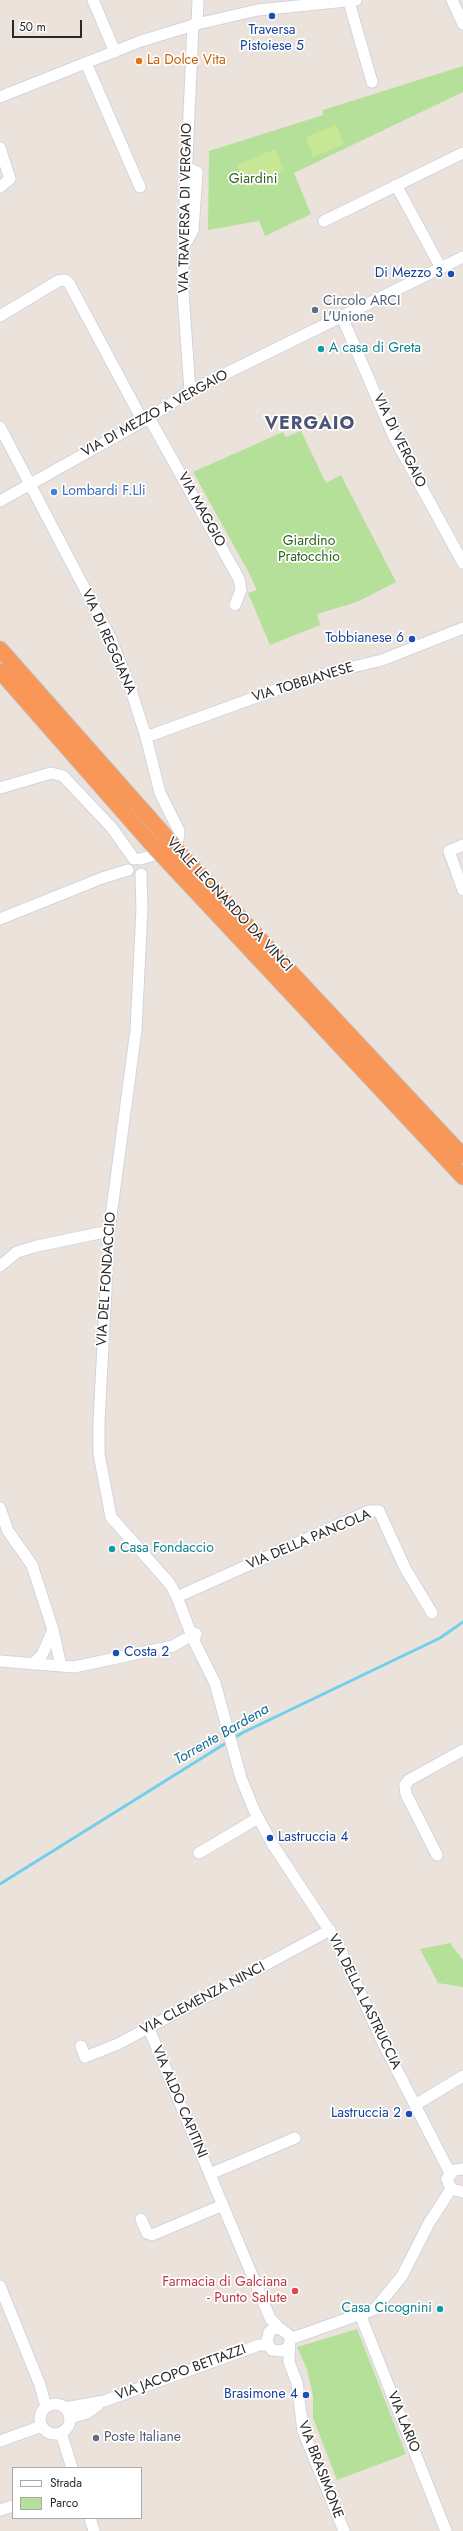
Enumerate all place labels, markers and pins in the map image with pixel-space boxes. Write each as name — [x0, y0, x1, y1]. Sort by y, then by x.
marker: Traversa Pistoiese 5 — [267, 11, 277, 21]
place label: Traversa Pistoiese 5 — [240, 23, 304, 56]
place label: La Dolce Vita — [147, 53, 226, 69]
marker: La Dolce Vita — [134, 56, 144, 66]
place label: Di Mezzo 3 — [375, 266, 443, 282]
marker: Di Mezzo 3 — [446, 269, 456, 279]
place label: Circolo ARCI L'Unione — [323, 294, 400, 326]
marker: Circolo ARCI L'Unione — [310, 305, 320, 315]
place label: A casa di Greta — [329, 341, 421, 357]
marker: A casa di Greta — [316, 344, 326, 354]
place label: Lombardi F.Lli — [62, 484, 146, 500]
marker: Lombardi F.Lli — [49, 487, 59, 497]
place label: Tobbianese 6 — [325, 631, 404, 647]
marker: Tobbianese 6 — [407, 634, 417, 644]
place label: Casa Fondaccio — [120, 1541, 214, 1557]
marker: Casa Fondaccio — [107, 1544, 117, 1554]
place label: Costa 2 — [124, 1645, 169, 1661]
marker: Costa 2 — [111, 1648, 121, 1658]
place label: Lastruccia 4 — [278, 1830, 348, 1846]
marker: Lastruccia 4 — [265, 1833, 275, 1843]
place label: Lastruccia 2 — [331, 2106, 401, 2122]
marker: Lastruccia 2 — [404, 2109, 414, 2119]
place label: Farmacia di Galciana - Punto Salute — [162, 2275, 287, 2308]
marker: Farmacia di Galciana - Punto Salute — [290, 2286, 300, 2296]
place label: Casa Cicognini — [342, 2301, 432, 2317]
marker: Casa Cicognini — [435, 2304, 445, 2314]
place label: Brasimone 4 — [224, 2387, 298, 2403]
marker: Brasimone 4 — [301, 2390, 311, 2400]
place label: Poste Italiane — [104, 2430, 181, 2446]
marker: Poste Italiane — [91, 2433, 101, 2443]

